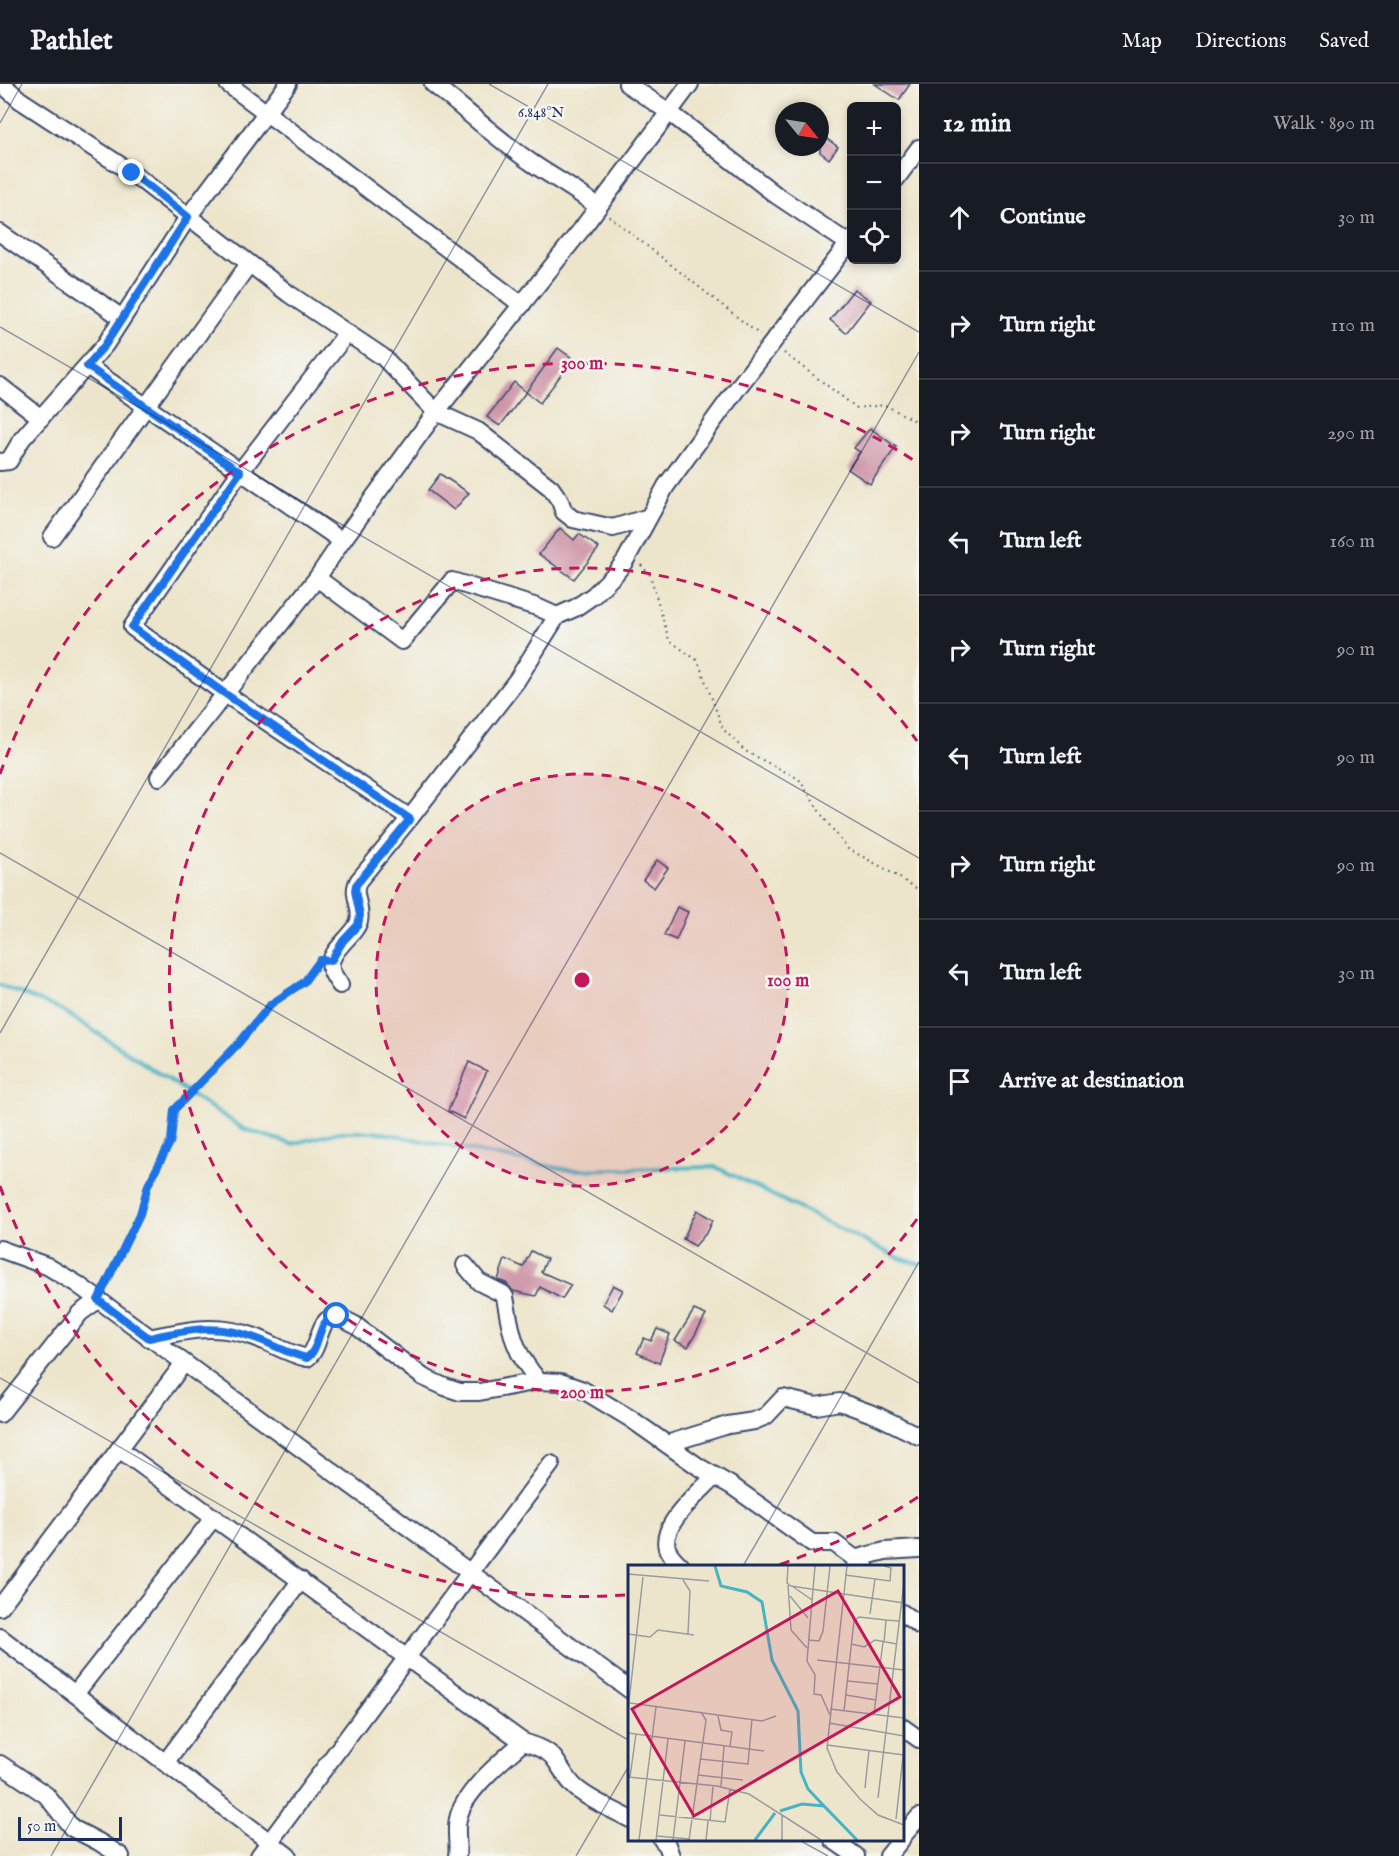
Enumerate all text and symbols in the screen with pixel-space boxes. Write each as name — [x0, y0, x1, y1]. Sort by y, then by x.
text: Pathlet — [30, 24, 113, 59]
text: Map — [1122, 28, 1162, 55]
text: Directions — [1195, 28, 1286, 55]
text: Saved — [1319, 28, 1369, 55]
north arrow — [775, 102, 829, 156]
map controls — [847, 102, 901, 264]
button: + — [847, 102, 901, 156]
text: 6.848°N — [518, 103, 564, 122]
text: 12 min — [943, 107, 1011, 140]
text: Walk · 890 m — [1273, 111, 1375, 136]
button: − — [847, 156, 901, 210]
route end — [118, 159, 144, 185]
icon: ahead — [943, 201, 976, 234]
text: Continue — [1000, 203, 1086, 231]
text: 30 m — [1338, 205, 1375, 230]
button: locate — [847, 210, 901, 264]
icon: right — [943, 309, 976, 342]
text: Turn right — [1000, 311, 1095, 339]
text: 110 m — [1331, 313, 1375, 338]
text: 300 m — [561, 353, 603, 376]
icon: right — [943, 417, 976, 450]
text: Turn right — [1000, 419, 1095, 447]
text: 290 m — [1327, 421, 1375, 446]
icon: left — [943, 525, 976, 558]
text: Turn left — [1000, 527, 1082, 555]
text: 160 m — [1329, 529, 1375, 554]
icon: right — [943, 633, 976, 666]
text: Turn right — [1000, 635, 1095, 663]
text: 90 m — [1337, 637, 1375, 662]
icon: left — [943, 741, 976, 774]
text: Turn left — [1000, 743, 1082, 771]
text: 90 m — [1337, 745, 1375, 770]
icon: right — [943, 849, 976, 882]
text: Turn right — [1000, 851, 1095, 879]
text: 90 m — [1337, 853, 1375, 878]
icon: left — [943, 957, 976, 990]
text: Turn left — [1000, 959, 1082, 987]
text: 30 m — [1338, 961, 1375, 986]
centre of rings — [572, 970, 592, 990]
text: 100 m — [767, 970, 809, 993]
icon: arrive — [943, 1065, 976, 1098]
text: Arrive at destination — [1000, 1067, 1184, 1095]
route start — [323, 1302, 349, 1328]
text: 200 m — [560, 1382, 604, 1405]
inset map — [628, 1565, 904, 1841]
scale bar — [18, 1814, 122, 1842]
text: 50 m — [27, 1817, 56, 1837]

